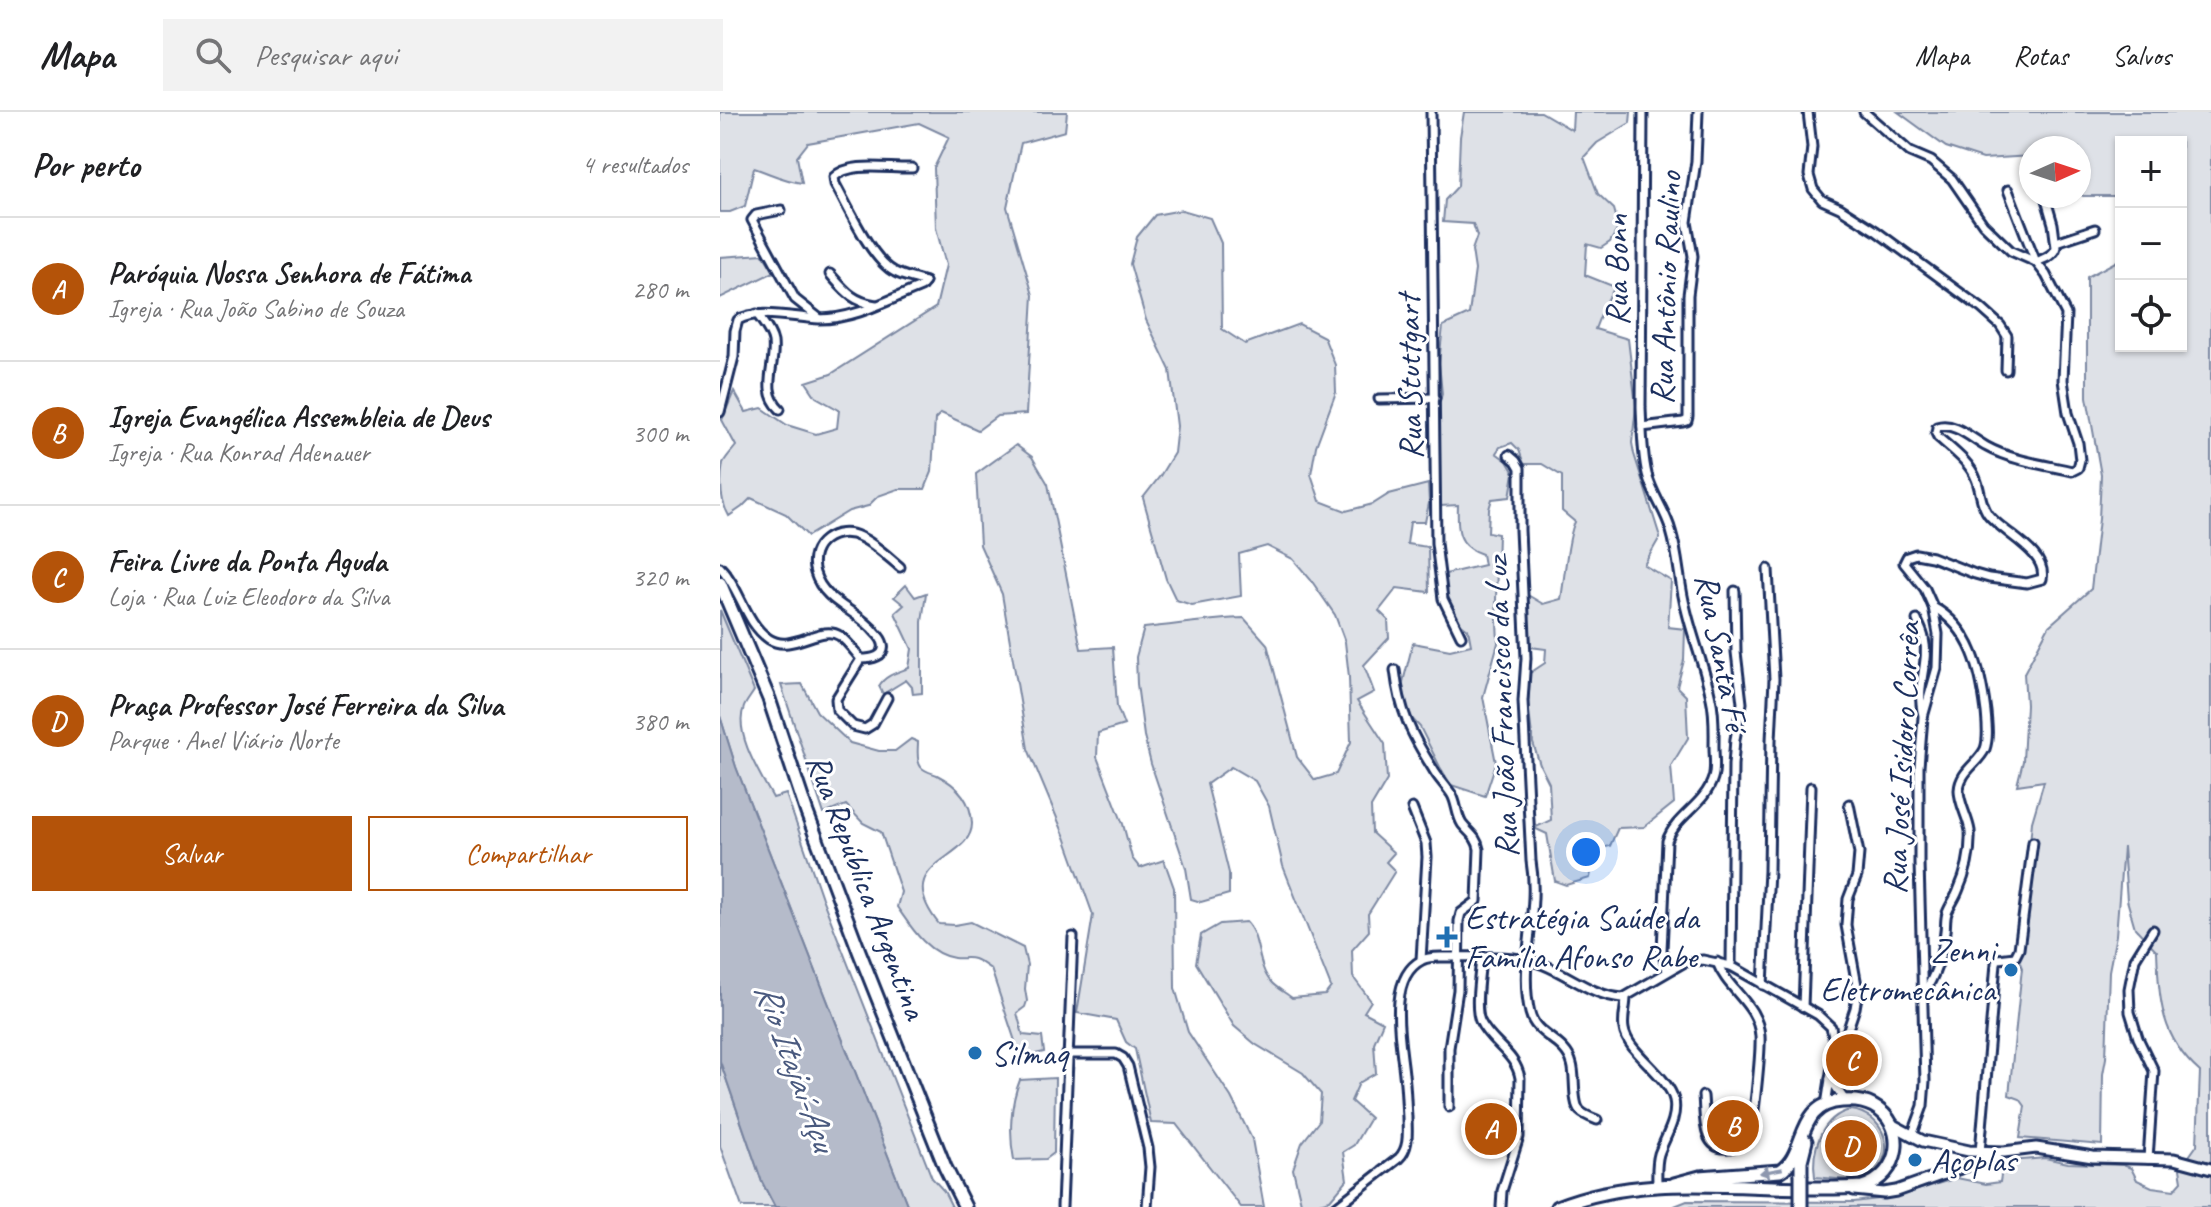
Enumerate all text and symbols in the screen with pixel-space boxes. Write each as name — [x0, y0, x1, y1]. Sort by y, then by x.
search box — [163, 19, 723, 91]
text: Mapa — [40, 32, 115, 79]
icon: search — [191, 33, 235, 77]
text: Pesquisar aqui — [255, 36, 397, 74]
text: Mapa — [1915, 38, 1969, 73]
text: Rotas — [2013, 38, 2068, 73]
text: Salvos — [2112, 38, 2171, 73]
north arrow — [2019, 136, 2091, 208]
map controls — [2115, 136, 2187, 352]
button: + — [2115, 136, 2187, 208]
text: Por perto — [32, 143, 140, 186]
text: 4 resultados — [582, 148, 688, 181]
street label: Rua Antônio Raulino — [1639, 169, 1691, 405]
button: − — [2115, 208, 2187, 280]
street label: Rua Bonn — [1595, 213, 1638, 326]
text: Paróquia Nossa Senhora de Fátima — [108, 254, 471, 292]
text: A — [51, 273, 65, 306]
text: 280 m — [632, 273, 688, 306]
button: locate — [2115, 280, 2187, 352]
street label: Rua Stuttgart — [1386, 289, 1432, 460]
text: Igreja · Rua João Sabino de Souza — [108, 292, 404, 325]
text: Igreja Evangélica Assembleia de Deus — [108, 398, 490, 436]
text: B — [51, 417, 65, 450]
text: 300 m — [632, 417, 688, 450]
text: Igreja · Rua Konrad Adenauer — [108, 436, 370, 469]
text: Feira Livre da Ponta Aguda — [108, 542, 387, 580]
street label: Rua João Francisco da Luz — [1474, 552, 1528, 858]
text: C — [52, 561, 64, 594]
text: 320 m — [632, 561, 688, 594]
street label: Rua Santa Fé — [1686, 570, 1759, 739]
text: Loja · Rua Luiz Eleodoro da Silva — [108, 580, 389, 613]
street label: Rua José Isidoro Corrêa — [1872, 619, 1930, 895]
text: Praça Professor José Ferreira da Silva — [108, 686, 503, 724]
text: D — [50, 705, 66, 738]
text: 380 m — [632, 705, 688, 738]
text: Parque · Anel Viário Norte — [108, 724, 339, 757]
street label: Rua República Argentina — [797, 747, 938, 1027]
button: Salvar — [32, 816, 352, 891]
button: Compartilhar — [368, 816, 688, 891]
your location — [1566, 832, 1606, 872]
place label: Estratégia Saúde da Família Afonso Rabe — [1465, 896, 1701, 978]
marker: Estratégia Saúde da Família Afonso Rabe — [1436, 926, 1458, 948]
place label: Zenni Eletromecânica — [1821, 929, 1999, 1011]
marker: Zenni Eletromecânica — [2002, 961, 2020, 979]
water label: Rio Itajaí-Açu — [745, 976, 849, 1161]
pin: C — [1826, 1030, 1878, 1090]
place label: Silmaq — [991, 1032, 1071, 1075]
marker: Silmaq — [966, 1044, 984, 1062]
pin: B — [1707, 1096, 1759, 1156]
pin: A — [1465, 1099, 1517, 1159]
pin: D — [1825, 1116, 1877, 1176]
place label: Açoplas — [1931, 1139, 2019, 1182]
marker: Açoplas — [1906, 1151, 1924, 1169]
one-way arrow — [1758, 1165, 1783, 1177]

